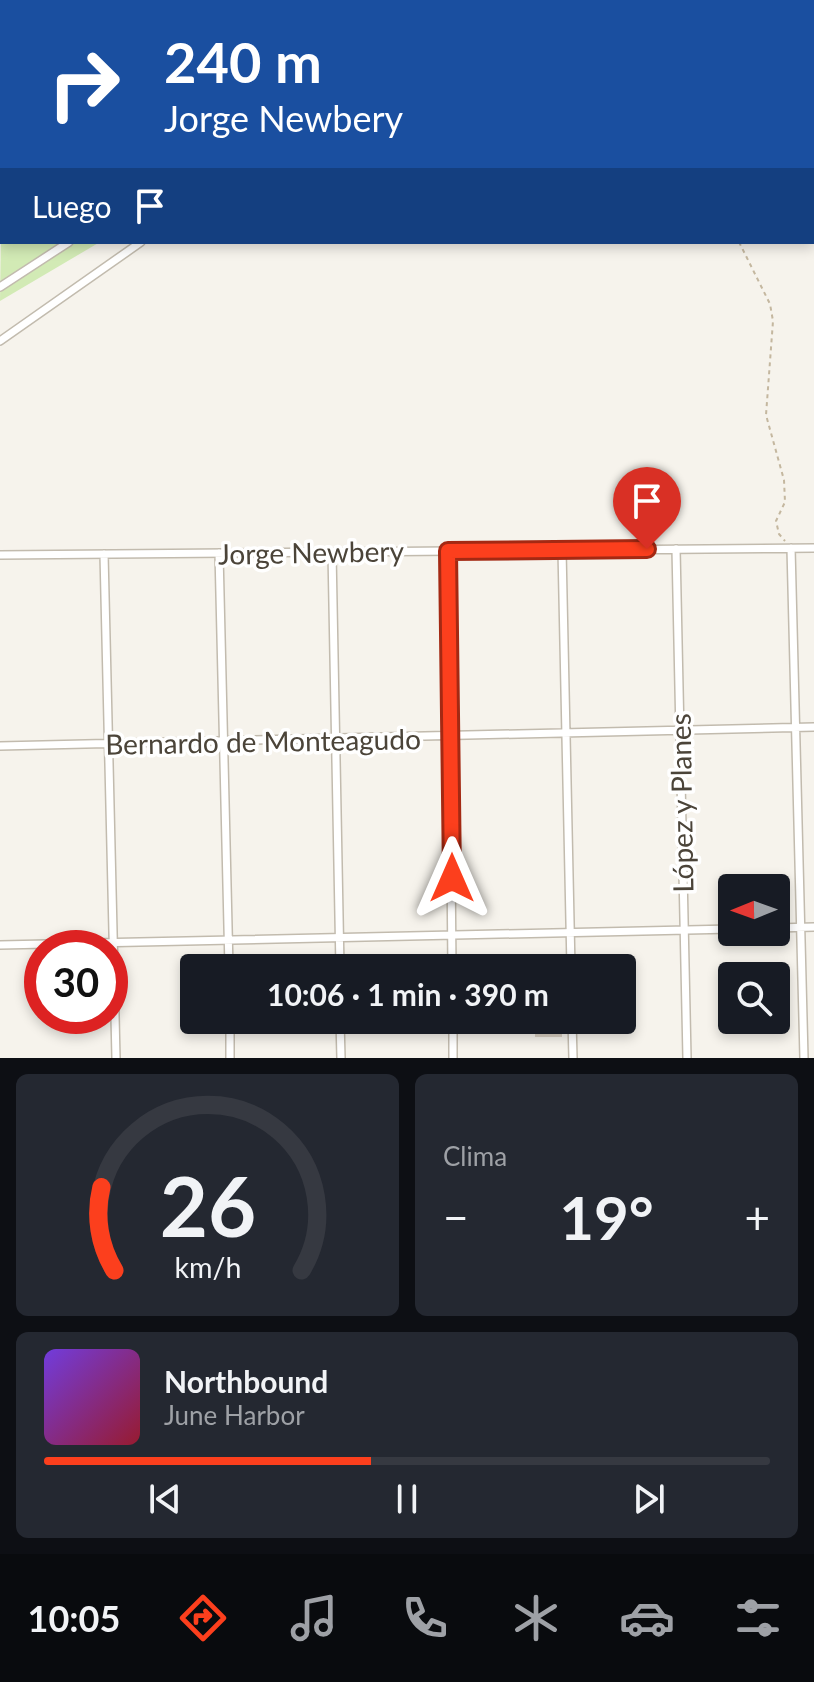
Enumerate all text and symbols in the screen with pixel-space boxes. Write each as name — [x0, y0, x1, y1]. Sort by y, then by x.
text: 240 m — [164, 28, 322, 95]
icon: right — [32, 32, 136, 136]
text: Jorge Newbery — [164, 96, 403, 140]
icon: arrive — [128, 184, 172, 228]
text: Luego — [32, 188, 112, 224]
pin — [613, 467, 681, 549]
icon: arrive — [625, 479, 669, 523]
street label: Jorge Newbery — [218, 533, 405, 571]
street label: López y Planes — [662, 713, 700, 893]
street label: Bernardo de Monteagudo — [105, 721, 421, 761]
position arrow — [410, 836, 494, 920]
north arrow — [718, 874, 790, 946]
map controls — [718, 874, 790, 1034]
speed limit sign: 30 — [24, 930, 128, 1034]
button: search — [718, 962, 790, 1034]
text: 10:06 · 1 min · 390 m — [267, 976, 549, 1012]
text: Clima — [443, 1140, 507, 1172]
text: 26 — [159, 1155, 256, 1255]
text: 19° — [559, 1181, 654, 1253]
text: − — [443, 1191, 469, 1243]
text: + — [744, 1191, 770, 1243]
text: km/h — [174, 1250, 241, 1284]
text: Northbound — [164, 1363, 328, 1399]
text: June Harbor — [164, 1399, 305, 1431]
icon: previous — [143, 1477, 187, 1521]
icon: pause — [385, 1477, 429, 1521]
icon: next — [627, 1477, 671, 1521]
icon: directions — [175, 1590, 231, 1646]
icon: music — [286, 1590, 342, 1646]
icon: phone — [397, 1590, 453, 1646]
icon: climate — [508, 1590, 564, 1646]
icon: car — [619, 1590, 675, 1646]
icon: filters — [730, 1590, 786, 1646]
text: 10:05 — [28, 1596, 120, 1640]

